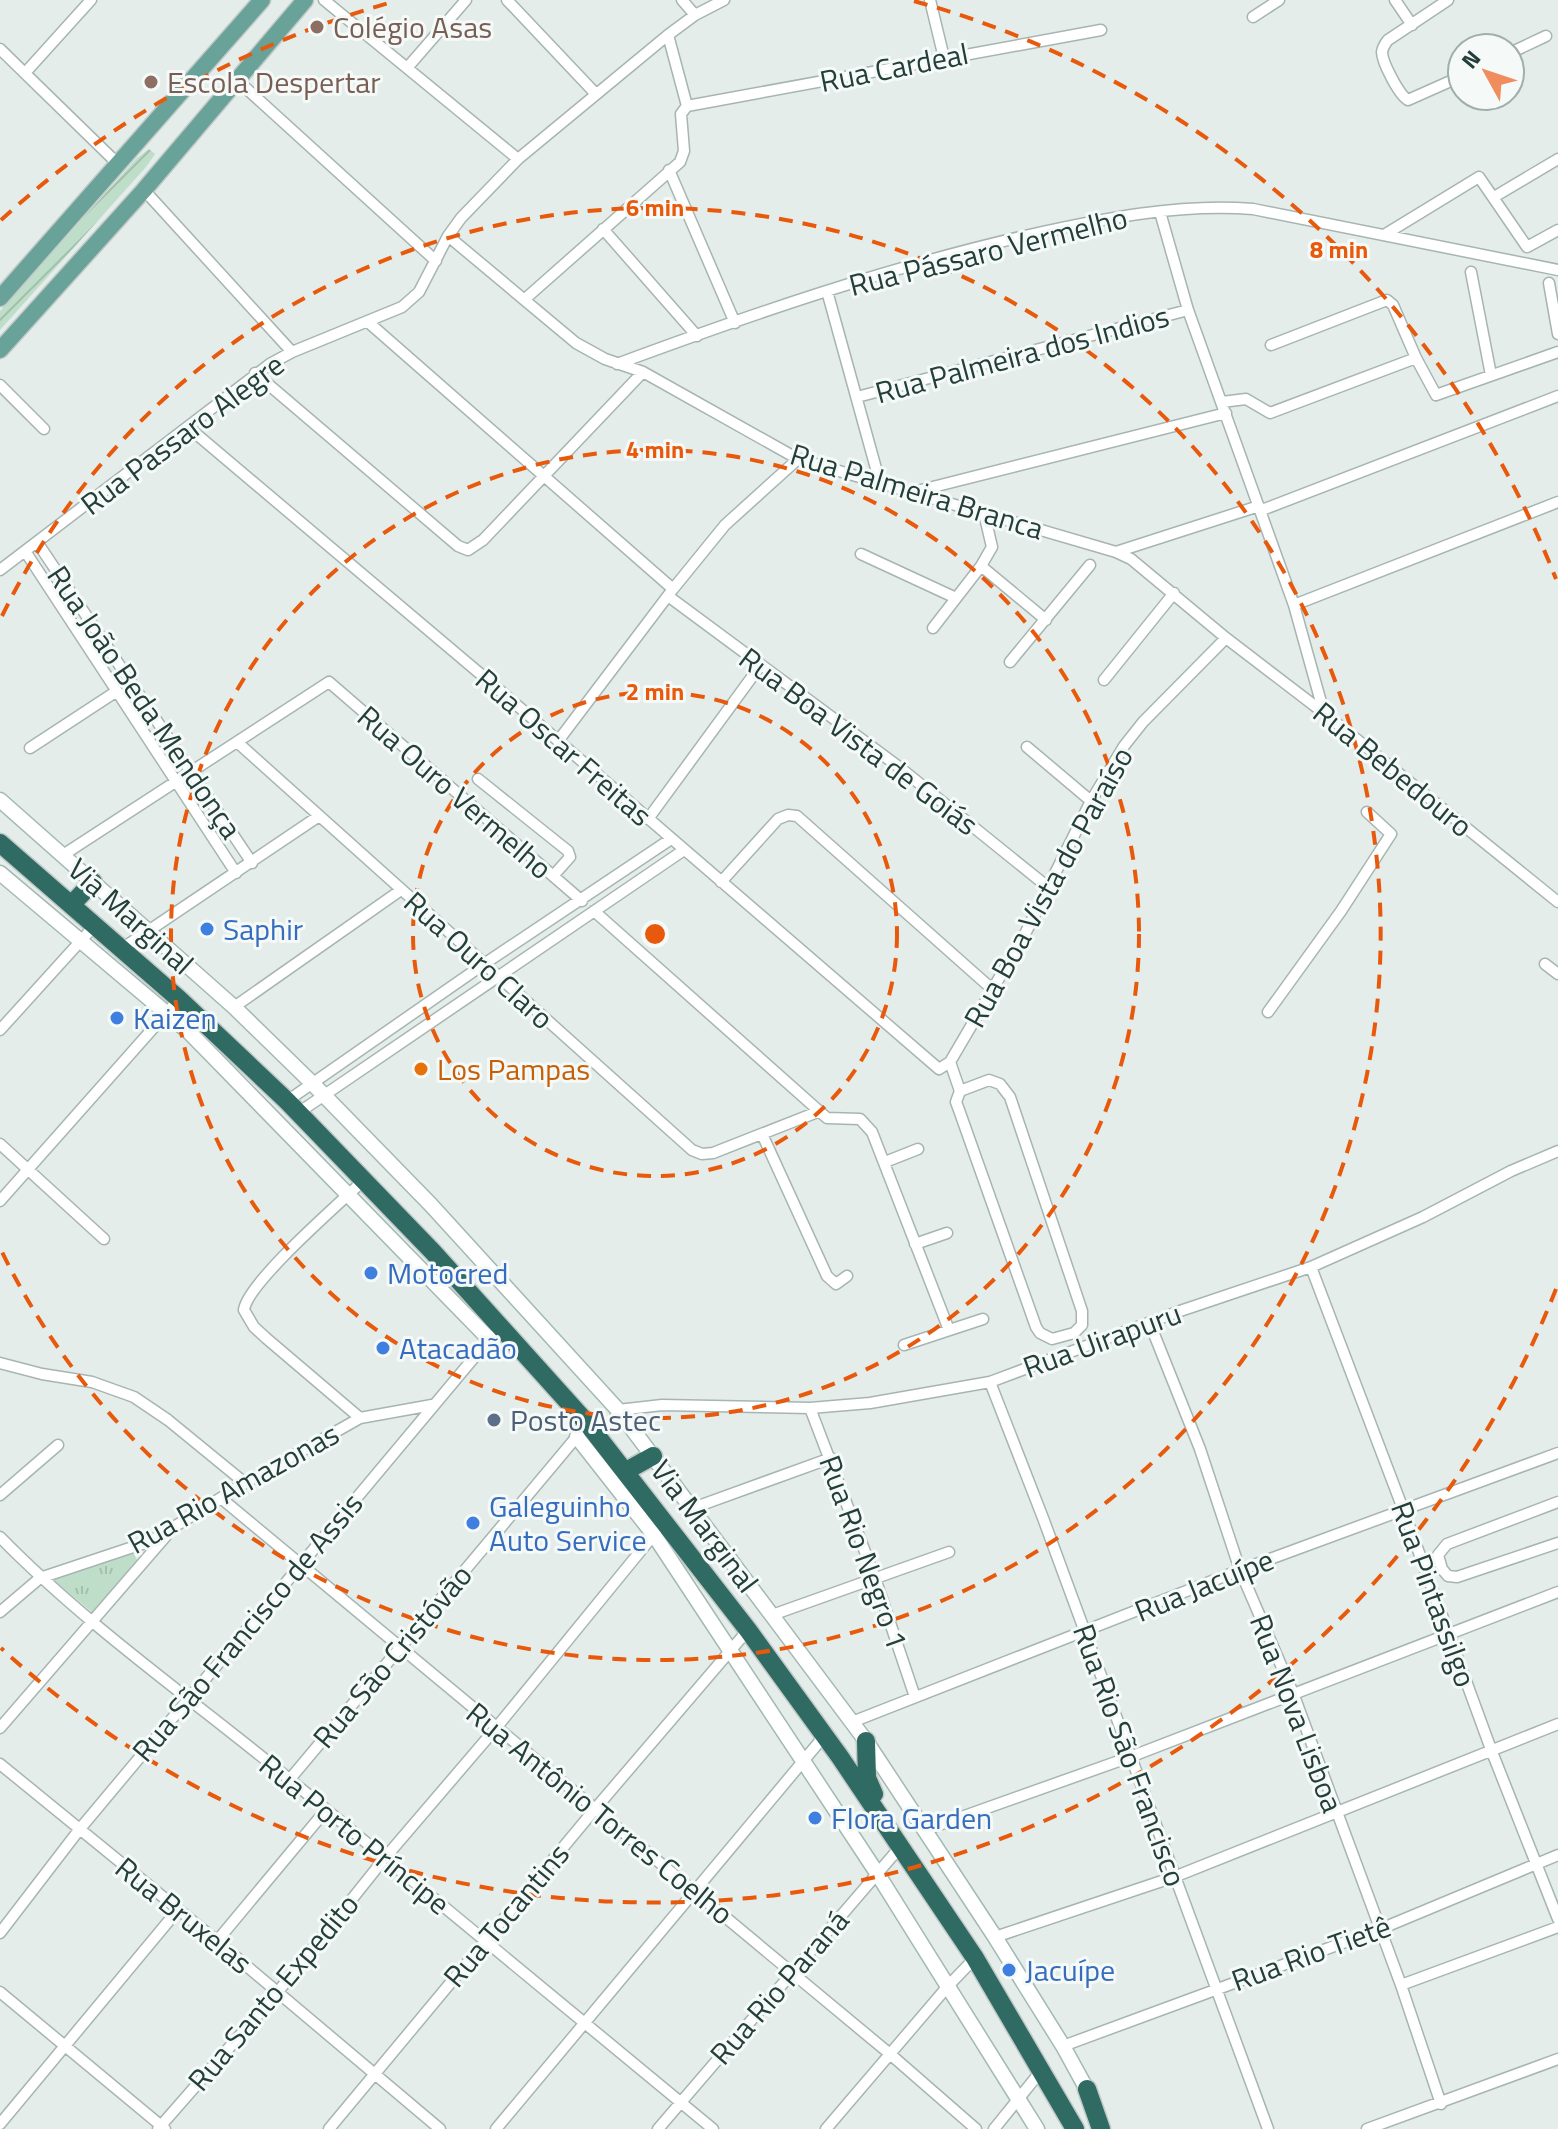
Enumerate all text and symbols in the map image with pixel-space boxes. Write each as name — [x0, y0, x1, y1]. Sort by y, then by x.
place label: Colégio Asas — [333, 4, 492, 50]
marker: Colégio Asas — [308, 18, 326, 36]
street label: Rua Cardeal — [816, 30, 972, 104]
north arrow — [1446, 32, 1526, 112]
text: N — [1453, 42, 1489, 76]
place label: Escola Despertar — [167, 59, 381, 105]
marker: Escola Despertar — [142, 73, 160, 91]
text: 6 min — [626, 189, 684, 225]
street label: Rua Pássaro Vermelho — [844, 194, 1132, 308]
text: 8 min — [1310, 231, 1368, 267]
street label: Rua Palmeira dos Indios — [870, 293, 1174, 415]
street label: Rua Passaro Alegre — [70, 342, 294, 526]
text: 4 min — [626, 431, 684, 467]
street label: Rua Palmeira Branca — [785, 431, 1049, 551]
street label: Rua João Beda Mendonça — [36, 556, 254, 848]
street label: Rua Boa Vista de Goiás — [730, 636, 988, 846]
street label: Rua Oscar Freitas — [465, 657, 663, 837]
text: 2 min — [626, 673, 684, 709]
street label: Rua Bebedouro — [1303, 690, 1483, 848]
street label: Rua Ouro Vermelho — [347, 694, 563, 890]
street label: Rua Boa Vista do Paraíso — [952, 738, 1144, 1036]
street label: Via Marginal — [58, 847, 204, 985]
street label: Rua Ouro Claro — [394, 880, 564, 1040]
place label: Saphir — [223, 906, 303, 952]
marker: Saphir — [198, 920, 216, 938]
centre of rings — [641, 920, 669, 948]
place label: Kaizen — [133, 995, 217, 1041]
marker: Kaizen — [108, 1009, 126, 1027]
place label: Los Pampas — [437, 1046, 590, 1092]
marker: Los Pampas — [412, 1060, 430, 1078]
place label: Motocred — [387, 1250, 508, 1296]
marker: Motocred — [362, 1264, 380, 1282]
street label: Rua Uirapuru — [1016, 1290, 1188, 1390]
place label: Atacadão — [399, 1325, 517, 1371]
marker: Atacadão — [374, 1339, 392, 1357]
place label: Posto Astec — [510, 1397, 661, 1443]
street label: Rua Rio Amazonas — [119, 1411, 347, 1565]
marker: Posto Astec — [485, 1411, 503, 1429]
street label: Rua Rio Negro 1 — [808, 1449, 920, 1655]
street label: Via Marginal — [640, 1450, 770, 1602]
street label: Rua São Francisco de Assis — [120, 1482, 374, 1772]
place label: Galeguinho Auto Service — [489, 1483, 647, 1563]
street label: Rua Pintassilgo — [1379, 1495, 1489, 1693]
marker: Galeguinho Auto Service — [464, 1514, 482, 1532]
street label: Rua Jacuípe — [1128, 1536, 1280, 1634]
street label: Rua São Cristóvão — [301, 1554, 483, 1758]
street label: Rua Nova Lisboa — [1238, 1607, 1356, 1819]
street label: Rua Rio São Francisco — [1061, 1617, 1199, 1893]
street label: Rua Antônio Torres Coelho — [456, 1691, 744, 1935]
street label: Rua Porto Príncipe — [249, 1742, 461, 1926]
place label: Flora Garden — [831, 1795, 992, 1841]
marker: Flora Garden — [806, 1809, 824, 1827]
street label: Rua Tocantins — [432, 1833, 580, 1997]
street label: Rua Bruxelas — [105, 1845, 263, 1985]
street label: Rua Santo Expedito — [176, 1883, 370, 2101]
street label: Rua Rio Paraná — [698, 1899, 860, 2075]
street label: Rua Rio Tietê — [1225, 1903, 1397, 2003]
place label: Jacuípe — [1025, 1947, 1115, 1993]
marker: Jacuípe — [1000, 1961, 1018, 1979]

